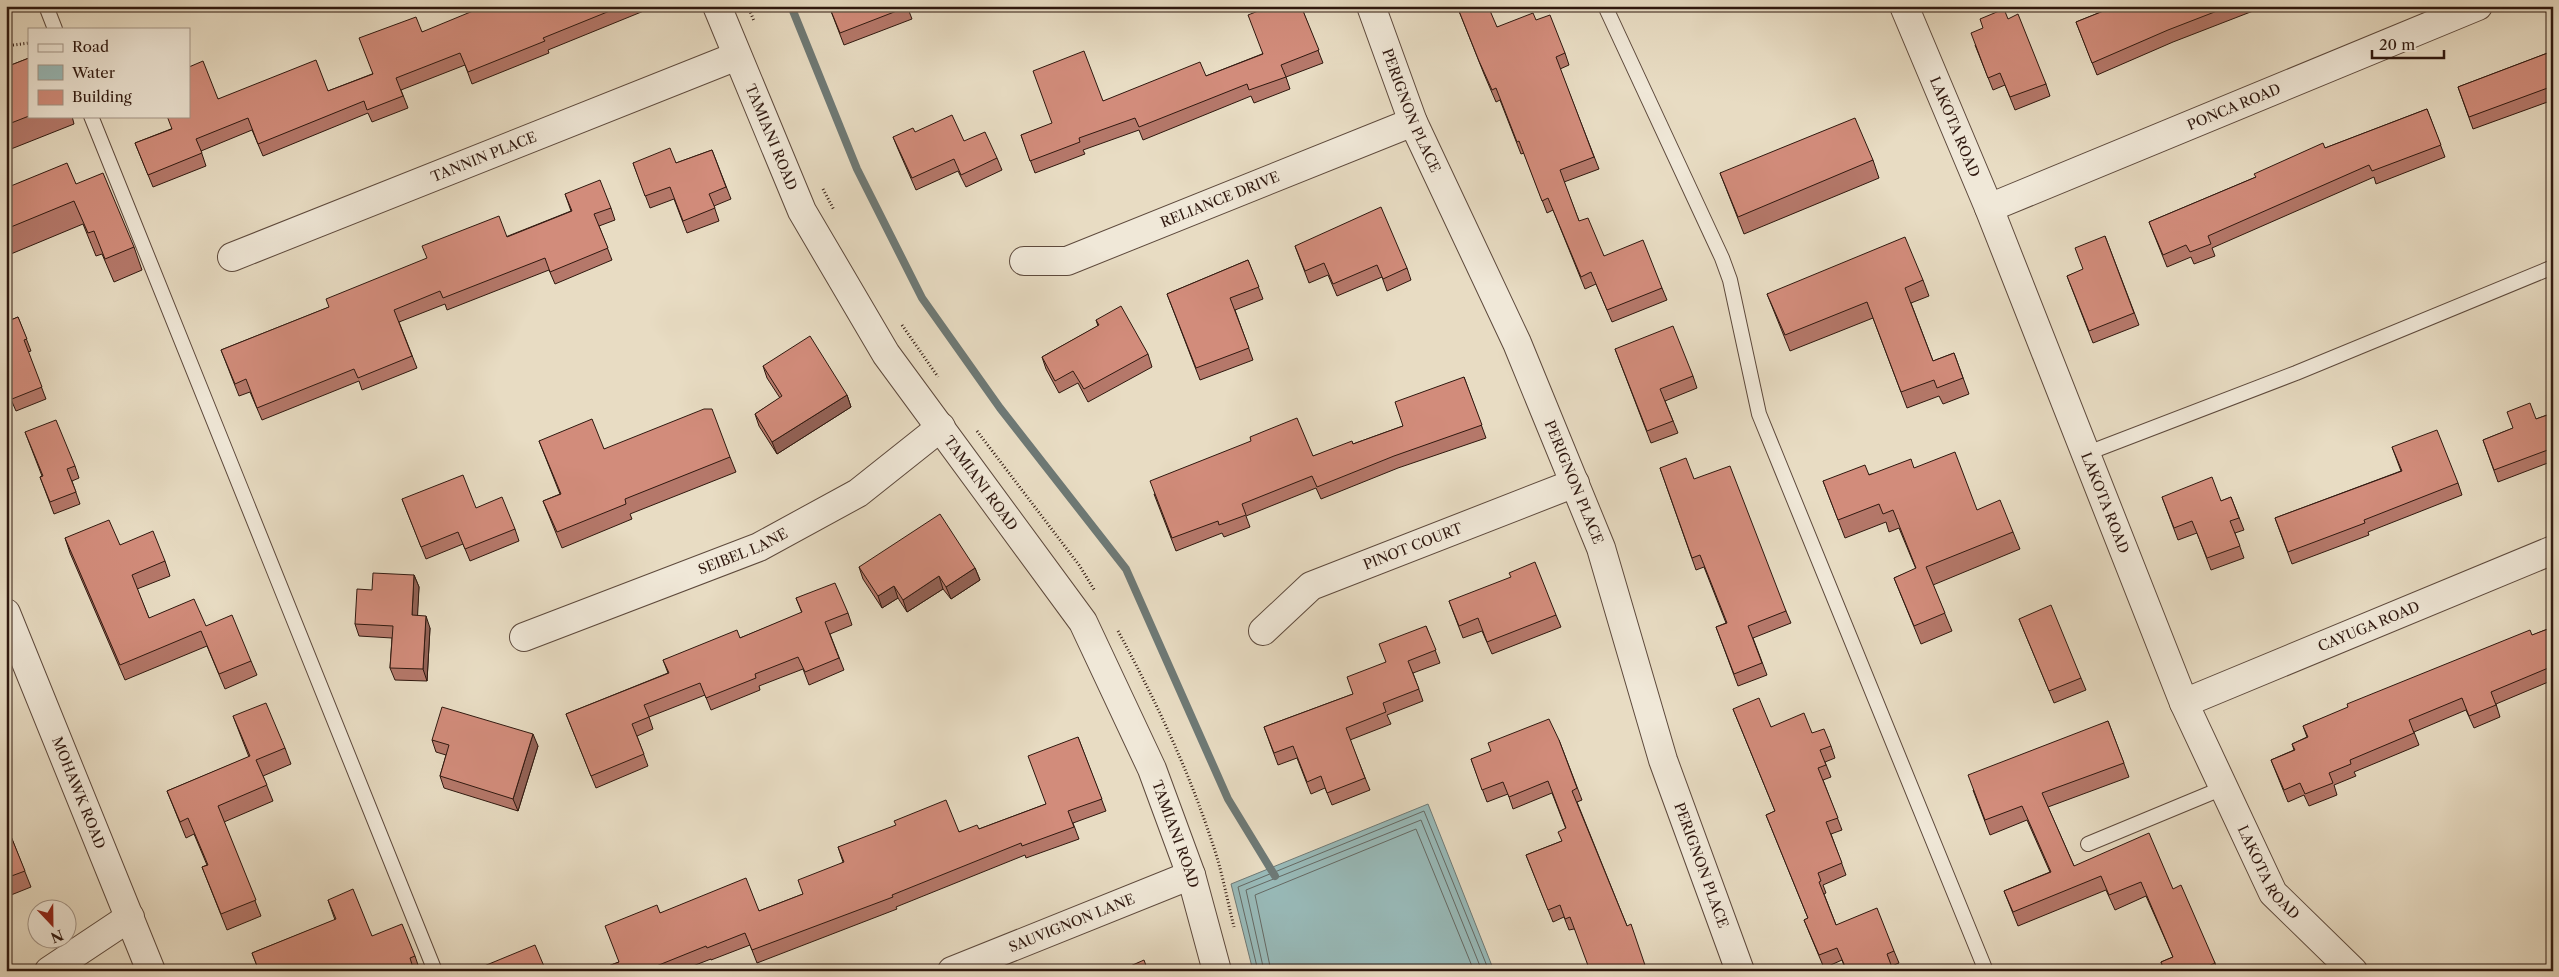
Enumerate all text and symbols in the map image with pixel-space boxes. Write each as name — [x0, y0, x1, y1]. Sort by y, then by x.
legend — [28, 28, 190, 118]
scale bar — [2372, 28, 2444, 60]
text: 20 m — [2379, 35, 2415, 54]
text: Road — [72, 37, 109, 56]
street label: PERIGNON PLACE — [1378, 46, 1444, 175]
text: Water — [71, 63, 116, 82]
street label: LAKOTA ROAD — [1926, 74, 1984, 180]
street label: PONCA ROAD — [2184, 79, 2283, 134]
street label: TAMIANI ROAD — [741, 81, 801, 193]
text: Building — [72, 87, 132, 106]
street label: TANNIN PLACE — [428, 128, 539, 186]
street label: RELIANCE DRIVE — [1158, 167, 1282, 231]
street label: PERIGNON PLACE — [1541, 417, 1607, 547]
street label: TAMIANI ROAD — [940, 432, 1022, 534]
street label: LAKOTA ROAD — [2077, 450, 2133, 556]
street label: PINOT COURT — [1361, 519, 1465, 574]
street label: SEIBEL LANE — [695, 524, 791, 579]
street label: CAYUGA ROAD — [2315, 597, 2422, 655]
street label: MOHAWK ROAD — [48, 734, 110, 852]
street label: TAMIANI ROAD — [1148, 778, 1203, 890]
street label: PERIGNON PLACE — [1670, 800, 1733, 930]
street label: LAKOTA ROAD — [2234, 822, 2303, 923]
street label: SAUVIGNON LANE — [1006, 890, 1137, 956]
north arrow — [28, 900, 78, 950]
text: N — [48, 925, 66, 947]

